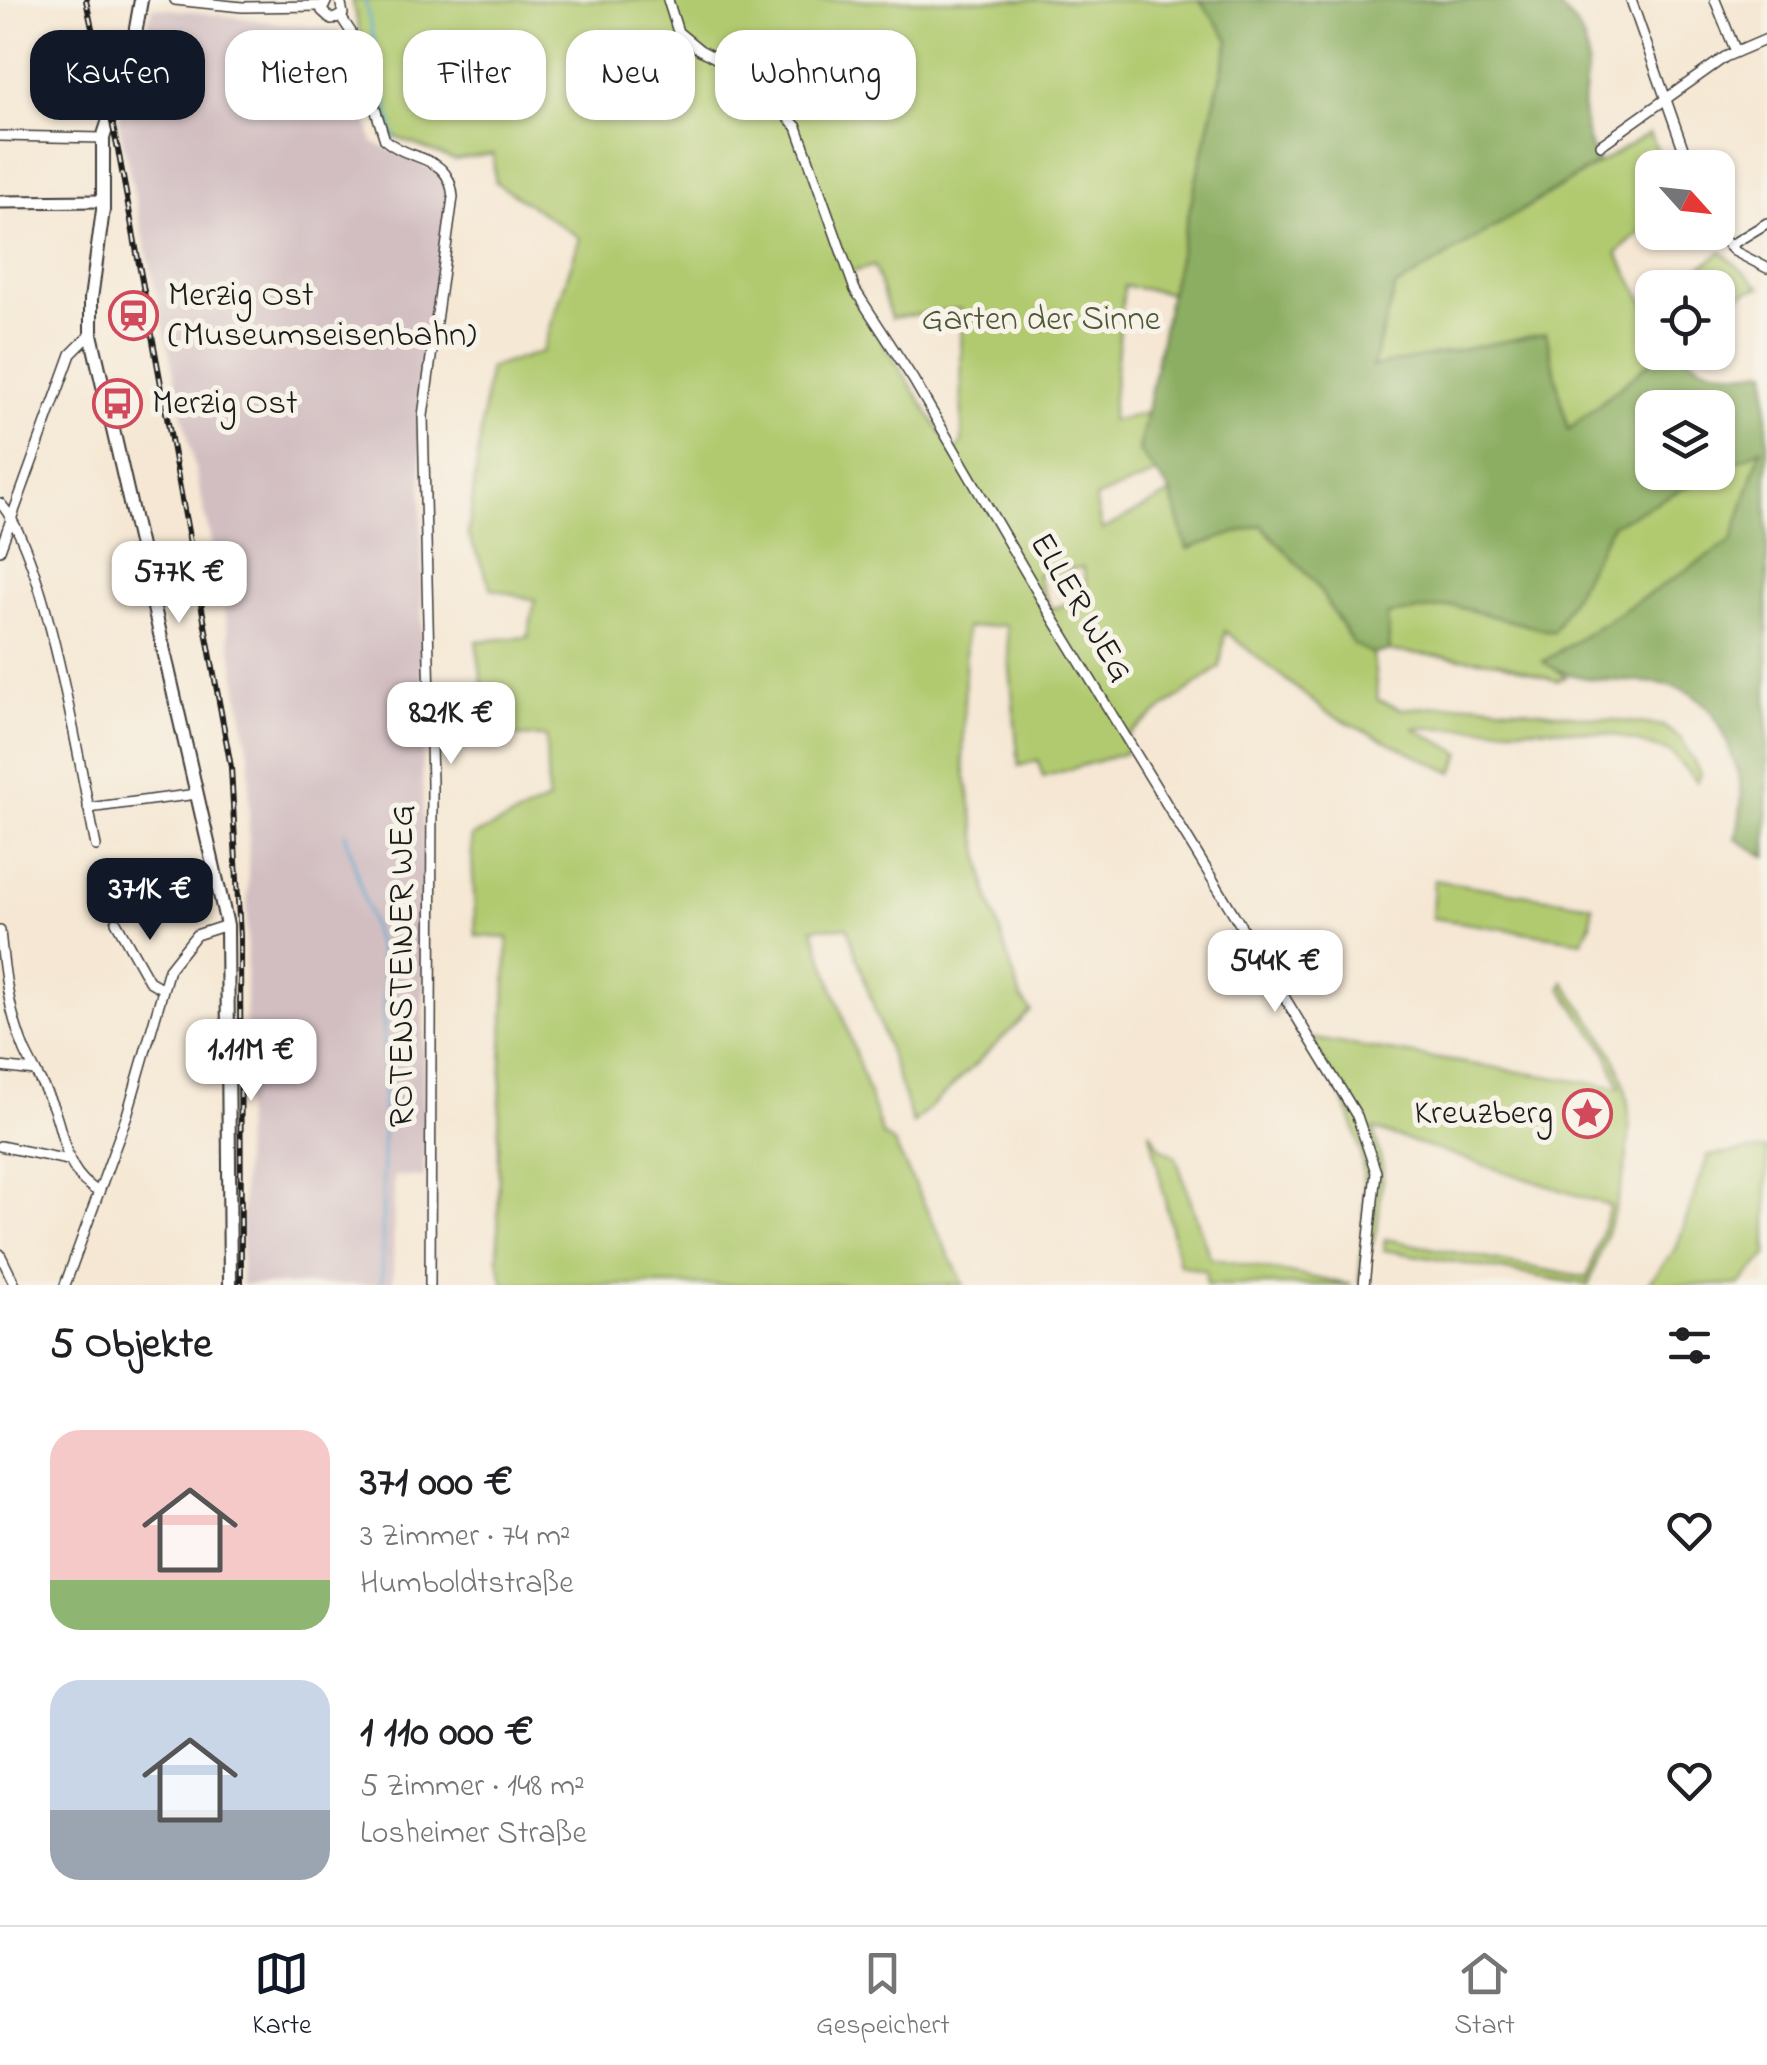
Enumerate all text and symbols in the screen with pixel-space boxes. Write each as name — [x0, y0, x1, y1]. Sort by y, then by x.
chip: Kaufen — [30, 30, 205, 120]
chip: Mieten — [225, 30, 383, 120]
chip: Filter — [403, 30, 546, 120]
chip: Neu — [566, 30, 695, 120]
chip: Wohnung — [715, 30, 916, 120]
north arrow — [1635, 150, 1735, 250]
map controls — [1635, 150, 1735, 490]
button: locate — [1635, 270, 1735, 370]
place label: Merzig Ost (Museumseisenbahn) — [168, 271, 477, 362]
station icon: Merzig Ost (Museumseisenbahn) — [107, 290, 159, 342]
park label: Garten der Sinne — [921, 295, 1161, 346]
bus stop icon: Merzig Ost — [91, 378, 143, 430]
place label: Merzig Ost — [152, 379, 298, 430]
button: layers — [1635, 390, 1735, 490]
street label: ELLER WEG — [1015, 523, 1145, 693]
pin: 577K € — [98, 541, 260, 626]
text: 577K € — [134, 550, 224, 597]
pin: 821K € — [370, 682, 532, 767]
text: 821K € — [409, 691, 493, 738]
street label: ROTENSTEINER WEG — [378, 805, 429, 1127]
pin: 371K € — [69, 858, 231, 943]
text: 371K € — [109, 867, 191, 914]
pin: 544K € — [1194, 930, 1356, 1015]
text: 544K € — [1230, 939, 1320, 986]
pin: 1.11M € — [159, 1019, 343, 1104]
text: 1.11M € — [208, 1028, 294, 1075]
place icon: Kreuzberg — [1562, 1088, 1614, 1140]
place label: Kreuzberg — [1414, 1089, 1553, 1140]
text: 5 Objekte — [50, 1315, 212, 1376]
icon: filters — [1662, 1318, 1717, 1373]
text: 371 000 € — [360, 1453, 513, 1514]
icon: home — [130, 1470, 250, 1590]
icon: heart — [1662, 1503, 1717, 1558]
text: 3 Zimmer · 74 m² — [360, 1514, 571, 1561]
text: Humboldtstraße — [360, 1561, 574, 1608]
text: 1 110 000 € — [360, 1703, 533, 1764]
icon: home — [130, 1720, 250, 1840]
icon: heart — [1662, 1753, 1717, 1808]
text: 5 Zimmer · 148 m² — [360, 1764, 585, 1811]
text: Losheimer Straße — [360, 1811, 587, 1858]
tab: Karte — [252, 1946, 312, 2047]
tab: Gespeichert — [816, 1946, 950, 2047]
tab: Start — [1454, 1946, 1515, 2047]

